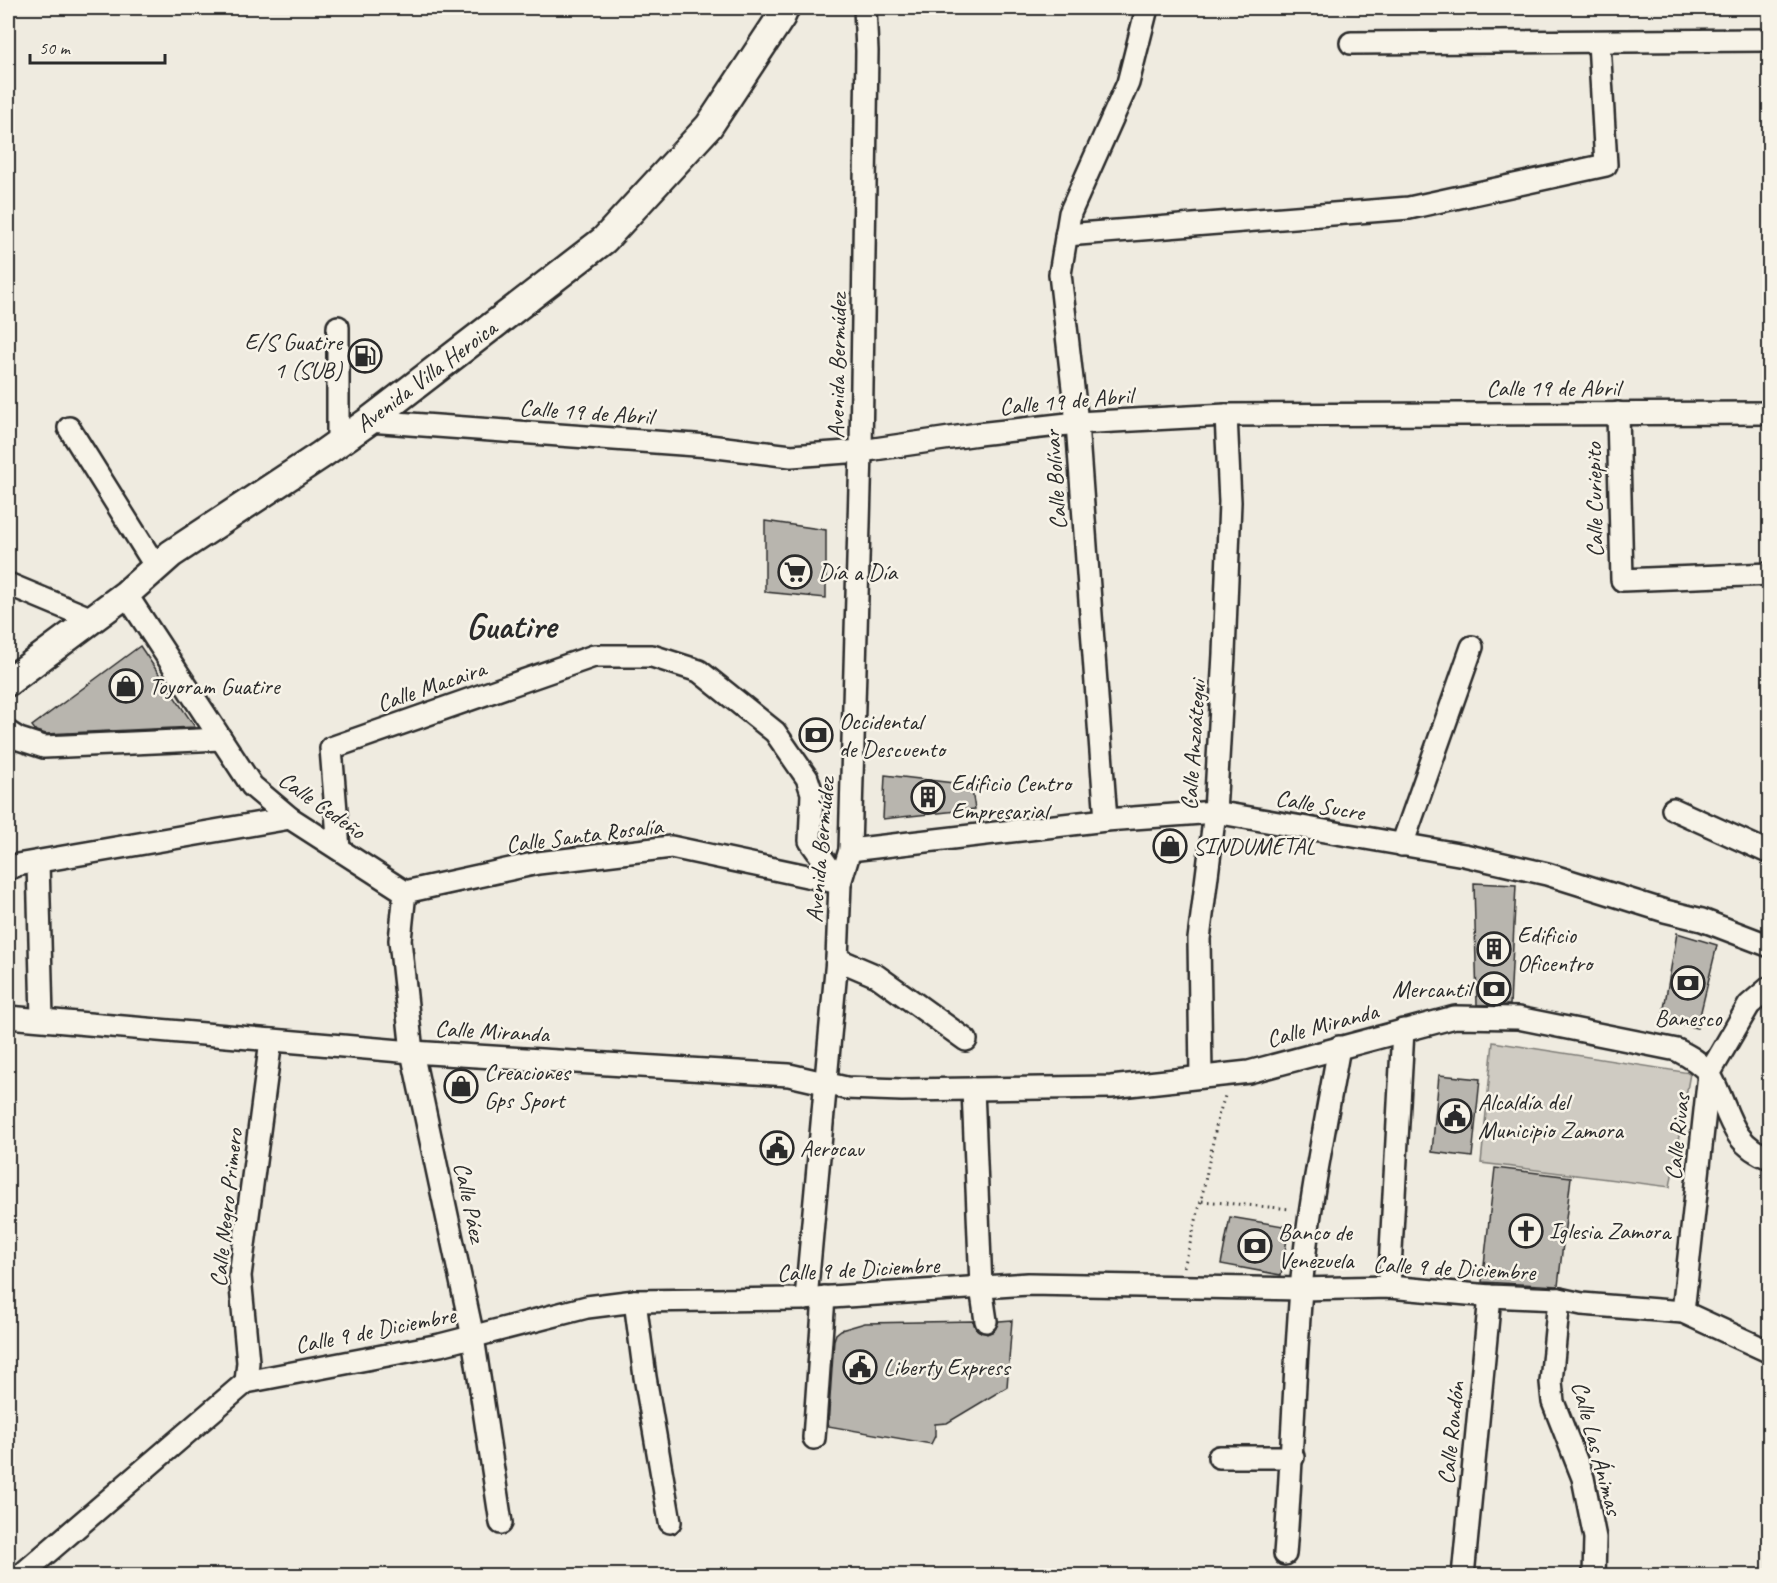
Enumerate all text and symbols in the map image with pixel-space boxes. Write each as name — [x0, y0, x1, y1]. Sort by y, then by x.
scale bar — [30, 27, 165, 65]
text: 50 m — [39, 37, 72, 59]
street label: Avenida Bermúdez — [821, 291, 853, 439]
street label: Avenida Villa Heroica — [349, 312, 504, 439]
place label: E/S Guatire 1 (SUB) — [245, 327, 344, 385]
fuel station icon: E/S Guatire 1 (SUB) — [347, 338, 383, 374]
street label: Calle 19 de Abril — [1486, 373, 1624, 403]
street label: Calle 19 de Abril — [998, 380, 1138, 422]
street label: Calle 19 de Abril — [518, 392, 658, 432]
street label: Calle Bolívar — [1036, 427, 1073, 531]
street label: Calle Curiepito — [1578, 441, 1610, 558]
supermarket icon: Día a Día — [777, 554, 813, 590]
place label: Día a Día — [818, 557, 898, 587]
district label: Guatire — [466, 603, 559, 649]
street label: Calle Macaira — [373, 653, 491, 719]
shop icon: Toyoram Guatire — [108, 668, 144, 704]
place label: Toyoram Guatire — [149, 671, 282, 701]
street label: Calle Anzoátegui — [1173, 675, 1213, 811]
place label: Occidental de Descuento — [839, 706, 947, 764]
bank icon: Occidental de Descuento — [798, 717, 834, 753]
street label: Calle Cedeño — [273, 764, 373, 847]
place label: Edificio Centro Empresarial — [951, 768, 1073, 826]
street label: Avenida Bermúdez — [799, 774, 841, 924]
building icon: Edificio Centro Empresarial — [910, 779, 946, 815]
street label: Calle Sucre — [1273, 782, 1369, 828]
street label: Calle Santa Rosalía — [504, 810, 665, 859]
shop icon: SINDUMETAL — [1152, 828, 1188, 864]
place label: SINDUMETAL — [1193, 831, 1316, 861]
place label: Edificio Oficentro — [1517, 920, 1595, 978]
building icon: Edificio Oficentro — [1476, 931, 1512, 967]
bank icon: Banesco — [1670, 965, 1706, 1001]
bank icon: Mercantil — [1476, 971, 1512, 1007]
place label: Mercantil — [1392, 974, 1475, 1004]
street label: Calle Miranda — [1263, 995, 1382, 1054]
place label: Banesco — [1654, 1003, 1723, 1033]
street label: Calle Miranda — [434, 1013, 551, 1049]
place label: Creaciones Gps Sport — [484, 1057, 572, 1115]
shop icon: Creaciones Gps Sport — [443, 1068, 479, 1104]
place label: Alcaldía del Municipio Zamora — [1478, 1087, 1624, 1145]
street label: Calle Rivas — [1658, 1090, 1697, 1182]
public building icon: Alcaldía del Municipio Zamora — [1437, 1098, 1473, 1134]
street label: Calle Negro Primero — [203, 1126, 249, 1289]
public building icon: Aerocav — [759, 1130, 795, 1166]
place label: Aerocav — [800, 1133, 865, 1163]
street label: Calle Páez — [447, 1159, 494, 1247]
church icon: Iglesia Zamora — [1508, 1213, 1544, 1249]
place label: Iglesia Zamora — [1549, 1216, 1672, 1246]
place label: Banco de Venezuela — [1278, 1217, 1355, 1275]
bank icon: Banco de Venezuela — [1237, 1228, 1273, 1264]
street label: Calle 9 de Diciembre — [1372, 1249, 1538, 1287]
street label: Calle 9 de Diciembre — [776, 1250, 942, 1288]
street label: Calle 9 de Diciembre — [292, 1299, 460, 1360]
public building icon: Liberty Express — [842, 1349, 878, 1385]
place label: Liberty Express — [883, 1352, 1011, 1382]
street label: Calle Las Ánimas — [1565, 1378, 1630, 1520]
street label: Calle Rondón — [1431, 1379, 1471, 1486]

